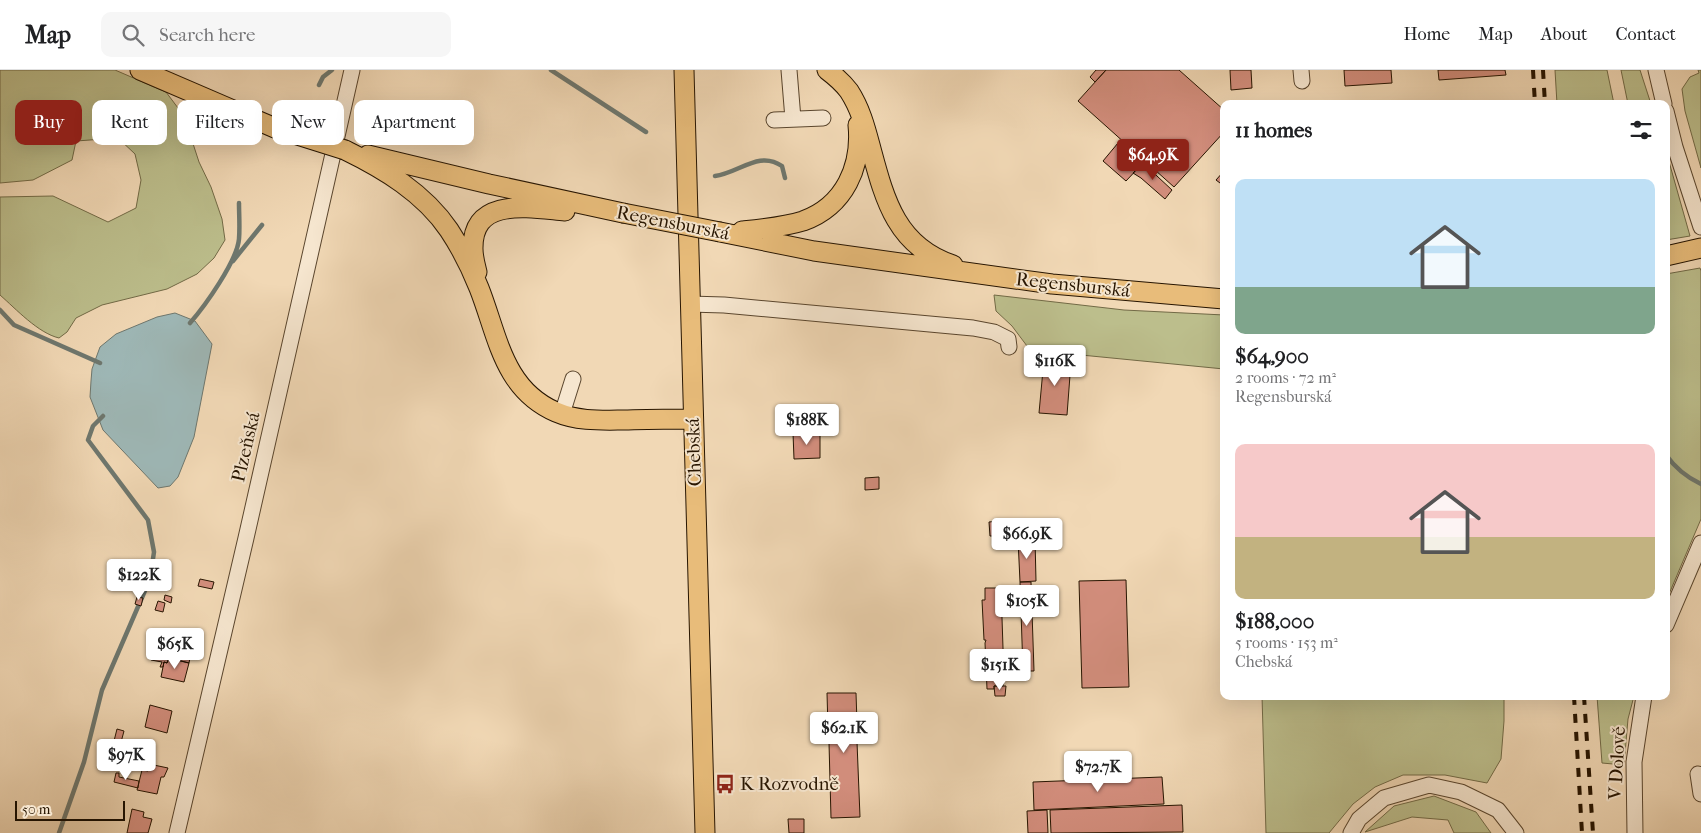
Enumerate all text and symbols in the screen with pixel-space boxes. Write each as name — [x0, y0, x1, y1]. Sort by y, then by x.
search box — [101, 12, 451, 57]
text: Map — [25, 21, 71, 49]
icon: search — [119, 21, 147, 49]
text: Search here — [159, 24, 255, 46]
text: Home — [1403, 24, 1450, 45]
text: Map — [1478, 24, 1513, 45]
text: About — [1541, 24, 1587, 45]
text: Contact — [1615, 24, 1676, 45]
chip: Buy — [15, 100, 82, 145]
chip: Rent — [92, 100, 167, 145]
chip: Filters — [177, 100, 262, 145]
chip: New — [272, 100, 344, 145]
chip: Apartment — [354, 100, 474, 145]
icon: filters — [1627, 116, 1655, 144]
text: 11 homes — [1235, 118, 1312, 142]
pin: $64.9K — [1112, 138, 1194, 181]
text: $64.9K — [1128, 145, 1178, 164]
street label: Regensburská — [615, 201, 732, 245]
icon: home — [1400, 212, 1490, 302]
street label: Regensburská — [1015, 268, 1131, 302]
pin: $116K — [1020, 344, 1090, 387]
text: $64,900 — [1235, 344, 1309, 368]
text: $116K — [1035, 351, 1075, 370]
text: 2 rooms · 72 m² — [1235, 368, 1336, 387]
text: Regensburská — [1235, 387, 1332, 406]
pin: $188K — [772, 404, 842, 446]
street label: Plzeňská — [227, 410, 265, 484]
text: $188K — [786, 410, 828, 429]
street label: Chebská — [682, 417, 706, 486]
icon: home — [1400, 477, 1490, 567]
pin: $66.9K — [986, 518, 1068, 560]
text: $66.9K — [1002, 524, 1052, 543]
pin: $122K — [104, 558, 174, 601]
text: $122K — [118, 565, 160, 584]
pin: $105K — [992, 584, 1062, 627]
text: $105K — [1006, 591, 1048, 610]
text: $188,000 — [1235, 609, 1314, 633]
pin: $65K — [145, 628, 205, 670]
text: 5 rooms · 153 m² — [1235, 633, 1338, 652]
text: $65K — [157, 634, 193, 653]
pin: $151K — [965, 648, 1035, 691]
text: Chebská — [1235, 652, 1292, 671]
text: $151K — [981, 655, 1019, 674]
pin: $62.1K — [803, 712, 885, 754]
text: $62.1K — [821, 718, 867, 737]
street label: V Dolově — [1604, 726, 1630, 801]
pin: $97K — [96, 738, 156, 781]
text: $97K — [108, 745, 144, 764]
pin: $72.7K — [1057, 750, 1139, 793]
text: $72.7K — [1075, 757, 1121, 776]
bus stop icon: K Rozvodně — [714, 773, 736, 795]
place label: K Rozvodně — [740, 773, 839, 795]
scale bar — [15, 798, 125, 821]
text: 50 m — [22, 801, 50, 818]

